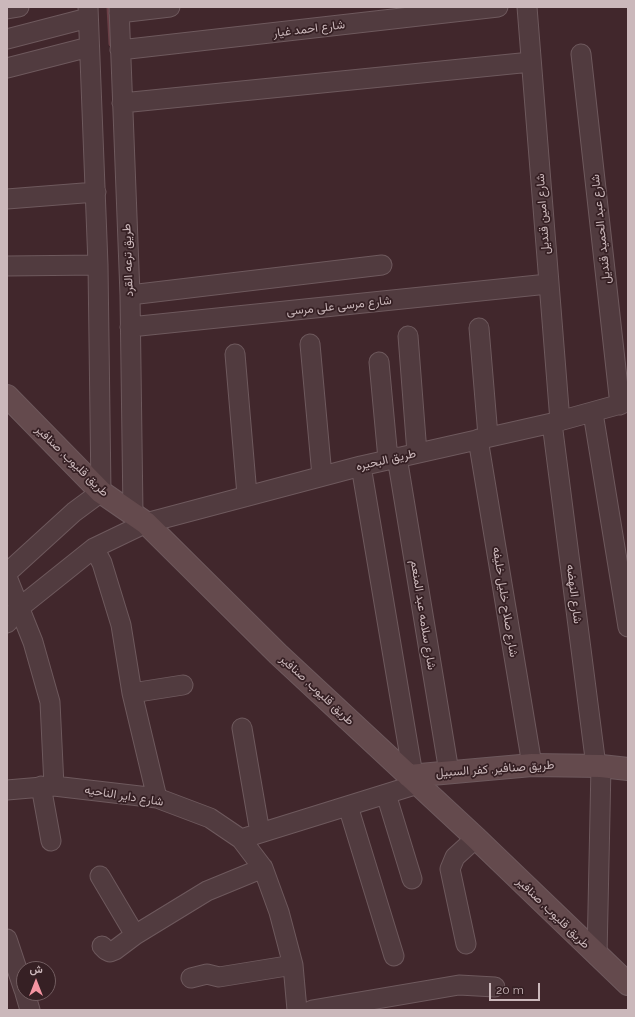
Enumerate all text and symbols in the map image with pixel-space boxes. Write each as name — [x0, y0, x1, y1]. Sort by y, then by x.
street label: شارع احمد غيار — [272, 17, 346, 41]
street label: شارع امين قنديل — [533, 173, 553, 255]
street label: شارع عبد الحميد قنديل — [588, 173, 614, 285]
street label: طريق ترعه القرد — [120, 223, 136, 297]
street label: شارع مرسى على مرسى — [286, 293, 392, 319]
street label: طريق قليوب, صنافير — [32, 422, 112, 500]
street label: طريق البحيره — [355, 446, 417, 474]
street label: شارع صلاح خليل خليفه — [489, 546, 521, 658]
street label: شارع سلامه عبد المنعم — [407, 559, 439, 671]
street label: شارع النهضه — [563, 563, 585, 625]
street label: طريق قليوب, صنافير — [277, 652, 357, 728]
street label: طريق صنافير, كفر السبيل — [435, 758, 555, 780]
street label: شارع داير الناحيه — [84, 783, 164, 809]
street label: طريق قليوب, صنافير — [513, 874, 593, 952]
north arrow — [16, 961, 56, 1001]
text: ش — [29, 963, 43, 976]
scale bar — [491, 975, 542, 1001]
text: 20 m — [496, 983, 524, 997]

